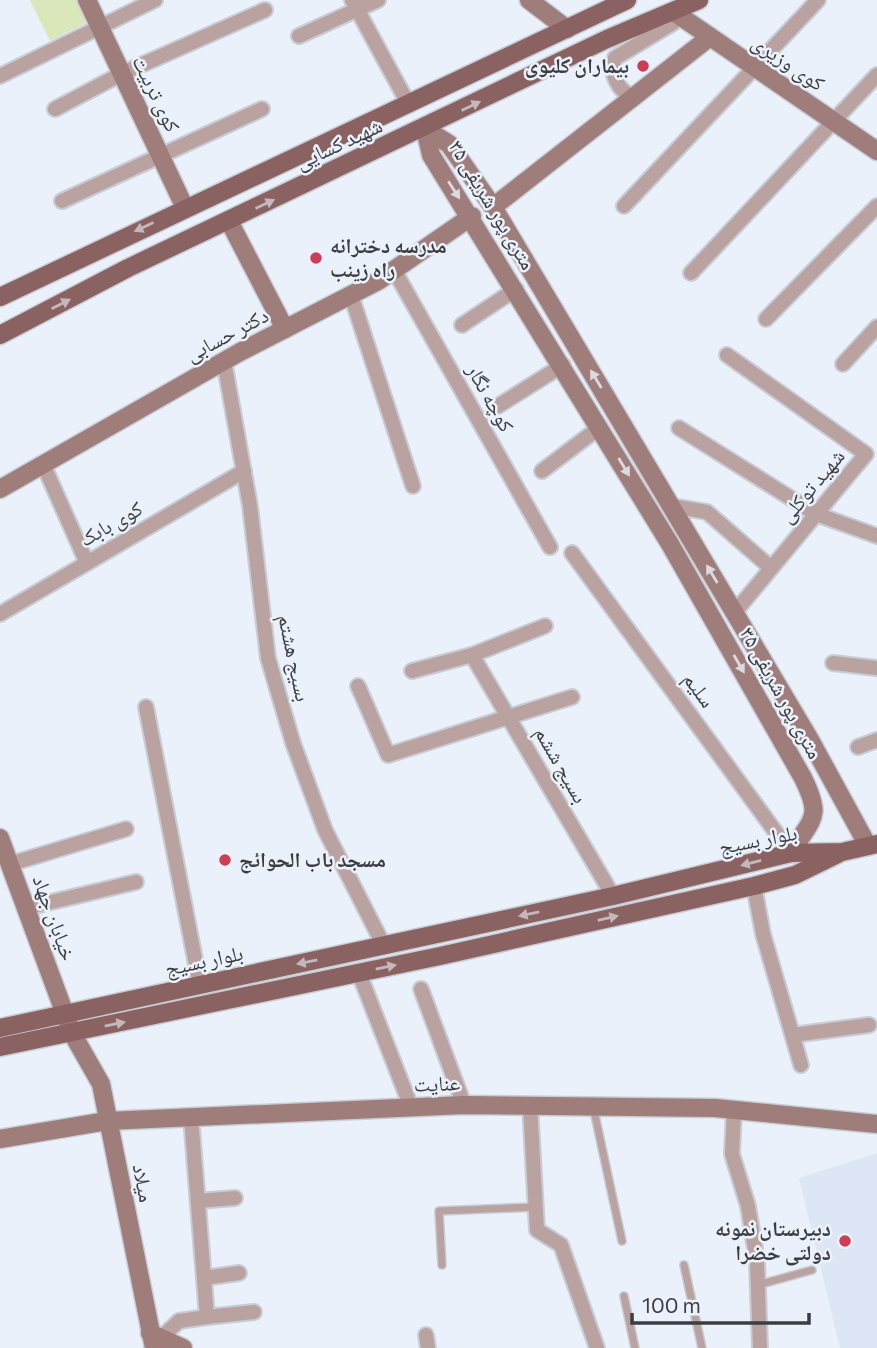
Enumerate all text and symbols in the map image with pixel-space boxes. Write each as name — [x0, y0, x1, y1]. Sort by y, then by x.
street label: کوی وزیری — [747, 28, 830, 96]
street label: کوی تربیت — [127, 51, 187, 136]
place label: بیماران کلیوی — [525, 52, 629, 78]
marker: بیماران کلیوی — [635, 58, 651, 74]
one-way arrow — [461, 101, 481, 112]
street label: شهید کسایی — [291, 112, 387, 175]
street label: ۳۵ متری پور شریفی — [443, 135, 542, 275]
one-way arrow — [447, 180, 460, 199]
one-way arrow — [255, 198, 275, 210]
one-way arrow — [134, 222, 154, 233]
place label: مدرسه دخترانه راه زینب — [330, 232, 447, 282]
marker: مدرسه دخترانه راه زینب — [308, 250, 324, 266]
one-way arrow — [51, 298, 71, 309]
street label: دکتر حسابی — [181, 301, 273, 368]
street label: کوچه نگار — [461, 358, 520, 436]
one-way arrow — [590, 369, 602, 388]
street label: شهید توکلی — [773, 443, 850, 528]
one-way arrow — [618, 458, 630, 477]
street label: کوی بابک — [74, 495, 147, 552]
one-way arrow — [706, 564, 719, 583]
street label: بسیج هشتم — [271, 612, 317, 704]
street label: ۳۵ متری پور شریفی — [734, 622, 829, 763]
one-way arrow — [732, 654, 745, 673]
street label: سلیم — [677, 667, 721, 713]
street label: بسیج ششم — [528, 722, 594, 808]
street label: بلوار بسیج — [716, 819, 799, 860]
place label: مسجد باب الحوائج — [239, 846, 386, 874]
marker: مسجد باب الحوائج — [217, 852, 233, 868]
one-way arrow — [740, 858, 762, 869]
street label: خیابان جهاد — [28, 871, 82, 964]
one-way arrow — [518, 909, 540, 920]
one-way arrow — [597, 913, 619, 924]
street label: بلوار بسیج — [162, 939, 245, 982]
one-way arrow — [296, 957, 318, 968]
one-way arrow — [375, 962, 397, 973]
one-way arrow — [104, 1018, 126, 1029]
street label: عنایت — [413, 1069, 461, 1096]
street label: میلاد — [128, 1161, 160, 1204]
place label: دبیرستان نمونه دولتی خضرا — [715, 1215, 831, 1266]
marker: دبیرستان نمونه دولتی خضرا — [837, 1233, 853, 1249]
scale bar — [632, 1282, 809, 1326]
text: 100 m — [642, 1292, 701, 1317]

